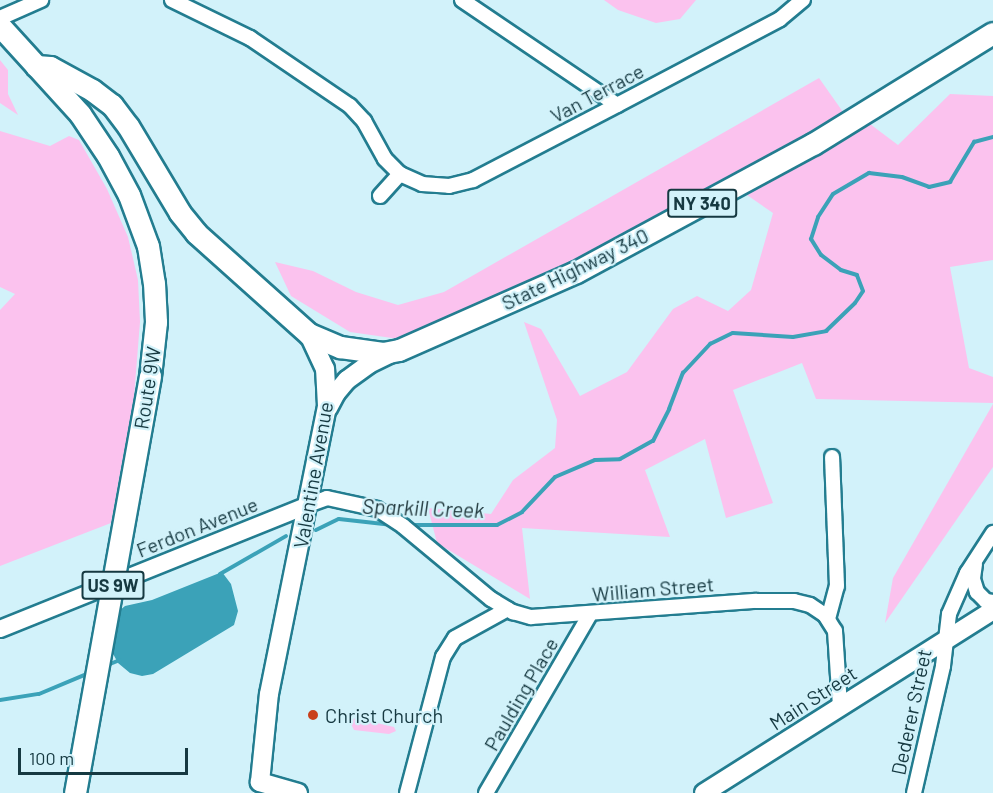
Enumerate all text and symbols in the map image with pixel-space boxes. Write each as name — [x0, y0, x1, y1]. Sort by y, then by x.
street label: Van Terrace — [546, 58, 648, 128]
road number: NY 340 — [666, 188, 738, 218]
street label: State Highway 340 — [498, 223, 652, 315]
street label: Route 9W — [129, 345, 165, 431]
street label: Valentine Avenue — [288, 400, 338, 550]
street label: Ferdon Avenue — [133, 492, 261, 562]
water label: Sparkill Creek — [362, 493, 484, 523]
road number: US 9W — [82, 570, 144, 600]
street label: William Street — [591, 572, 715, 606]
street label: Paulding Place — [479, 633, 563, 755]
street label: Dederer Street — [886, 647, 936, 777]
street label: Main Street — [765, 661, 861, 735]
place label: Christ Church — [325, 703, 443, 727]
marker: Christ Church — [306, 708, 320, 722]
scale bar — [21, 736, 190, 774]
text: 100 m — [29, 747, 74, 769]

